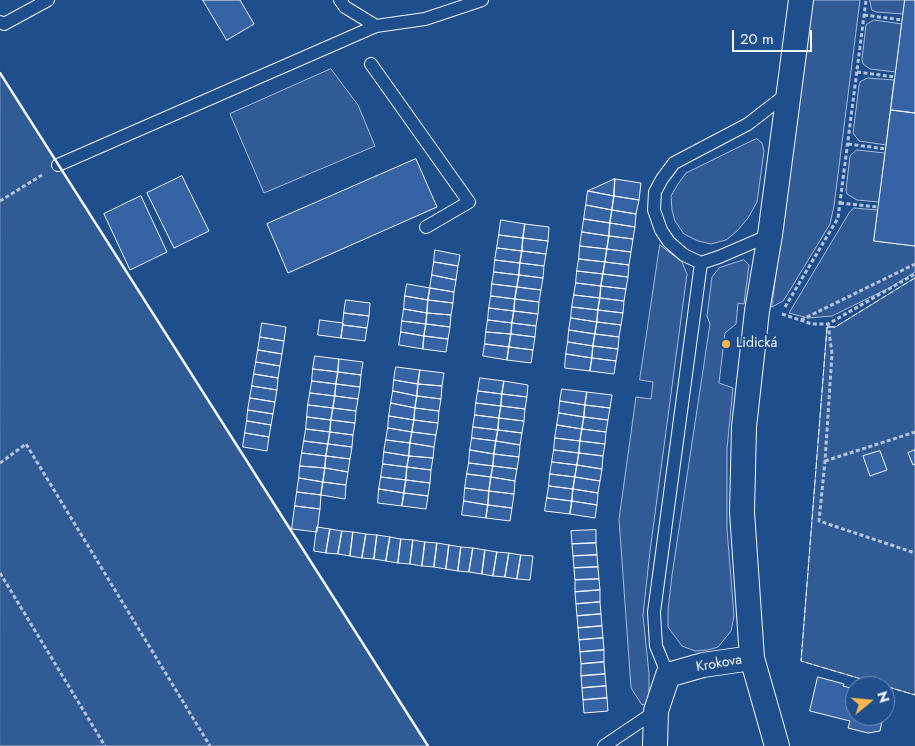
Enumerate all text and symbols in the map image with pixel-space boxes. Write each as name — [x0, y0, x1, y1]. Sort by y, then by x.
scale bar — [735, 20, 815, 52]
text: 20 m — [740, 28, 774, 50]
place label: Lidická — [736, 336, 777, 352]
marker: Lidická — [720, 338, 732, 350]
street label: Krokova — [695, 652, 743, 676]
north arrow — [845, 676, 895, 726]
text: N — [872, 689, 895, 705]

